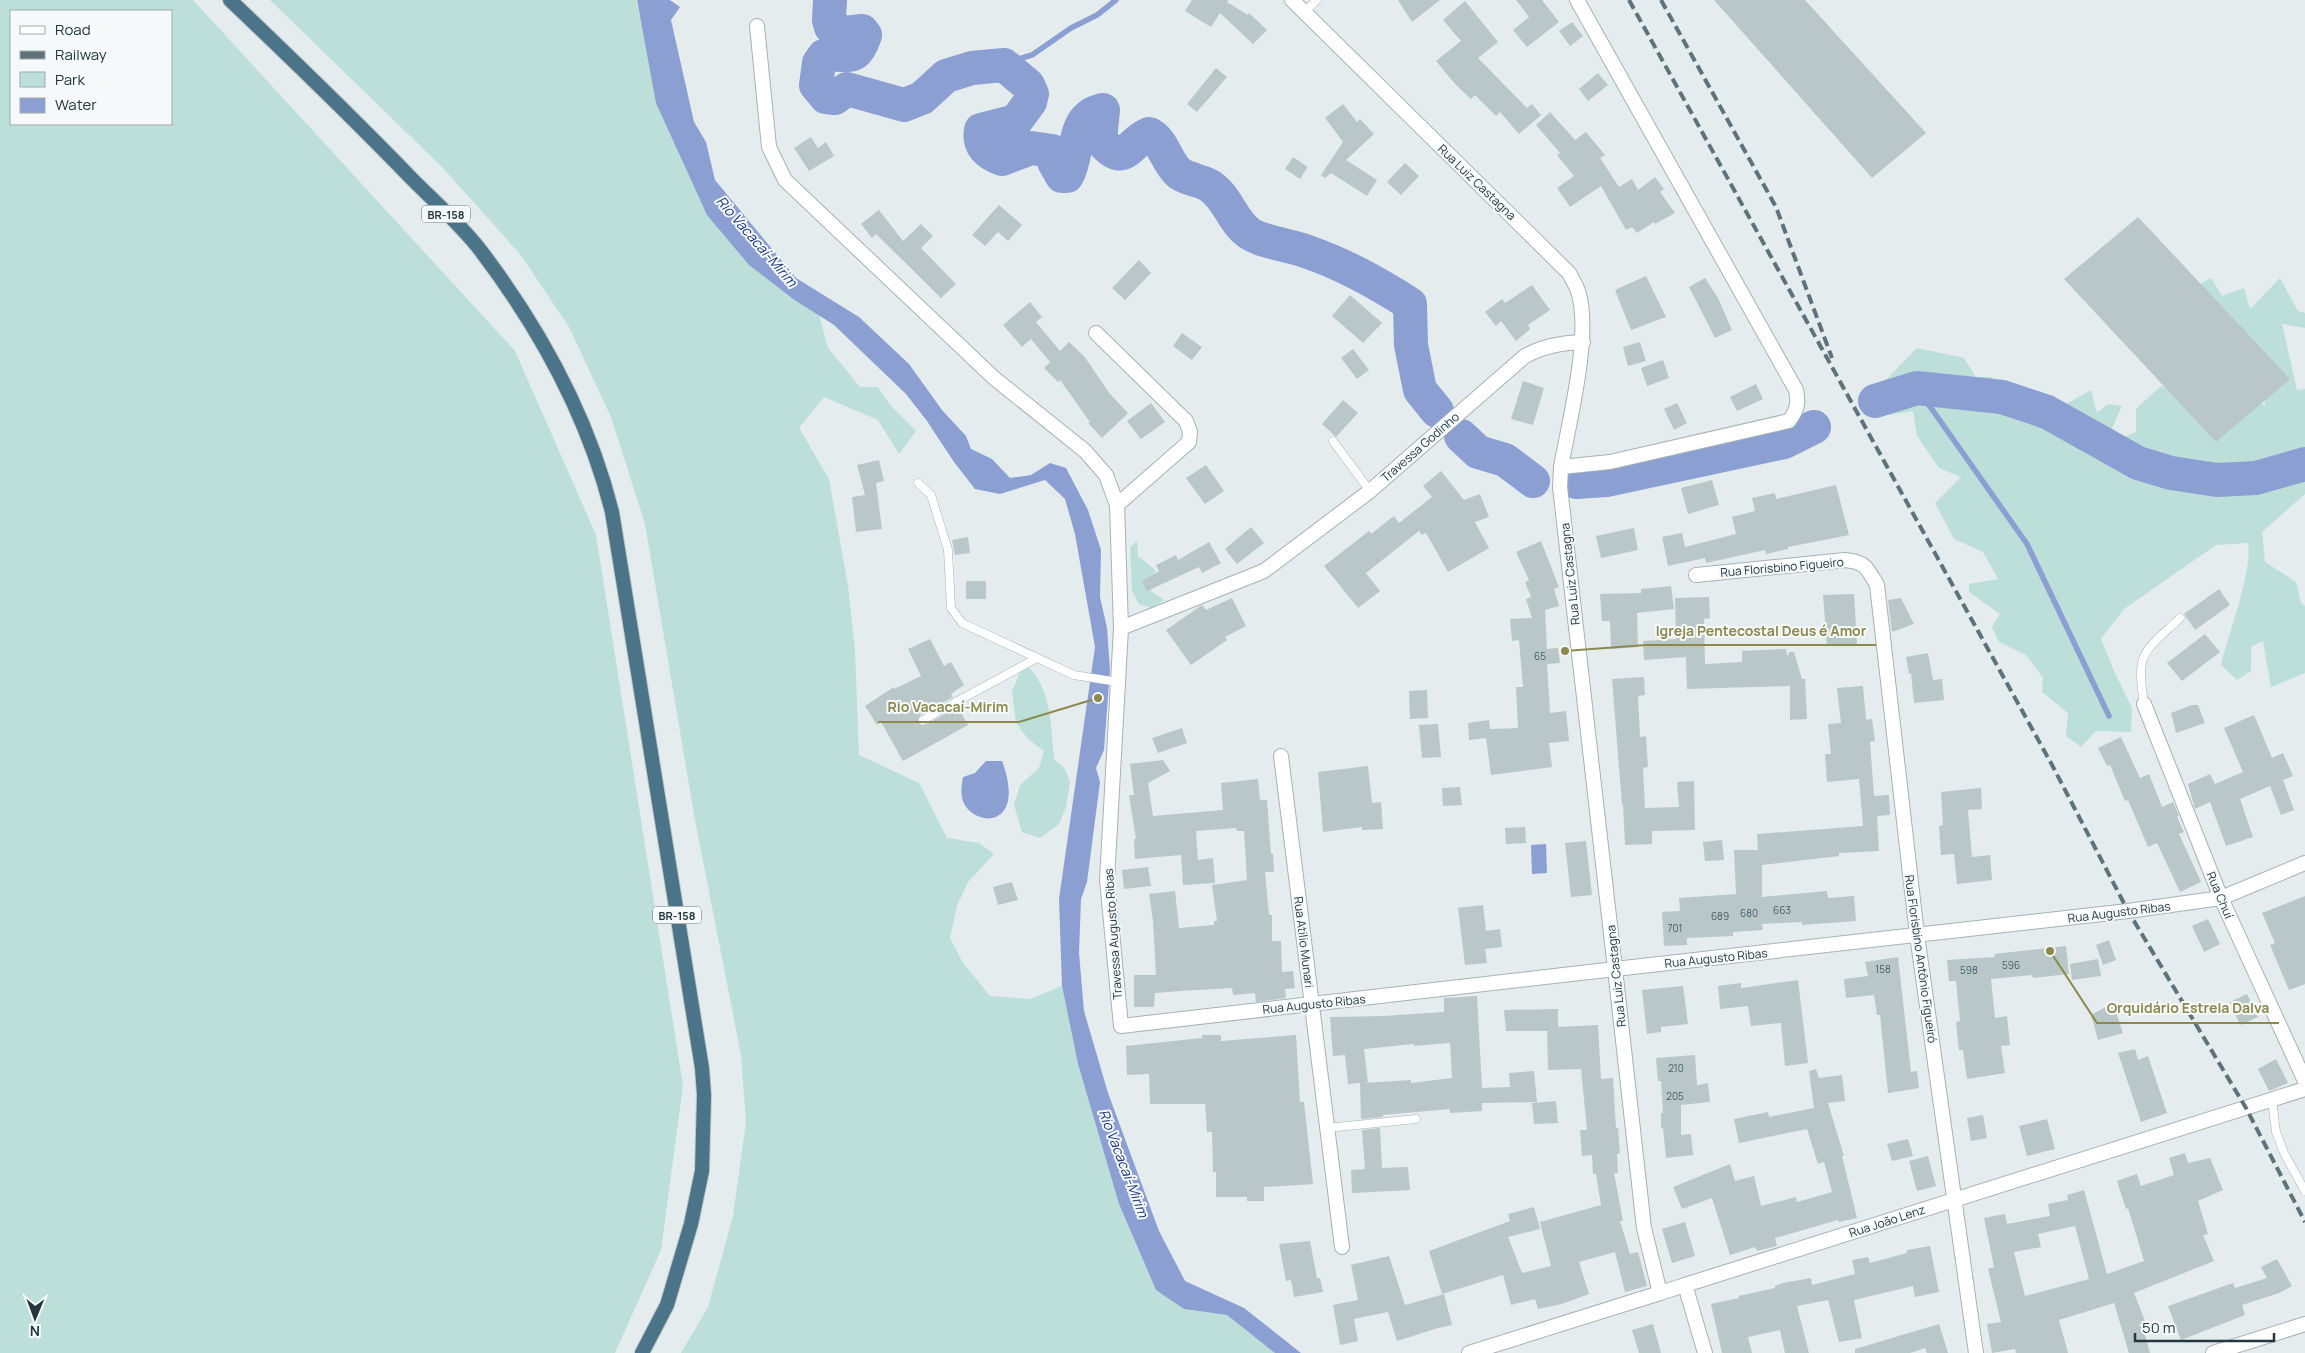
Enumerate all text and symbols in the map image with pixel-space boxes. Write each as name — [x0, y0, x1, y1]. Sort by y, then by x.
legend — [10, 10, 172, 125]
text: Road — [55, 19, 91, 40]
text: Railway — [55, 44, 107, 65]
text: Park — [55, 69, 85, 90]
text: Water — [55, 94, 97, 115]
street label: Rua Luiz Castagna — [1434, 140, 1520, 224]
water label: Rio Vacacaí-Mirim — [712, 192, 802, 291]
road number: BR-158 — [422, 205, 470, 222]
street label: Travessa Godinho — [1377, 408, 1463, 486]
street label: Rua Luiz Castagna — [1556, 522, 1584, 626]
street label: Rua Florisbino Figueiro — [1720, 553, 1844, 581]
callout: Igreja Pentecostal Deus é Amor — [1646, 616, 1876, 645]
text: Igreja Pentecostal Deus é Amor — [1656, 621, 1867, 640]
house number: 65 — [1534, 649, 1546, 663]
callout: Rio Vacacaí-Mirim — [878, 693, 1019, 722]
text: Rio Vacacaí-Mirim — [888, 697, 1008, 716]
street label: Travessa Augusto Ribas — [1100, 868, 1126, 1000]
street label: Rua Chuí — [2203, 869, 2238, 921]
street label: Rua Florisbino Antônio Figueiró — [1901, 874, 1941, 1044]
street label: Rua Atilio Munari — [1290, 895, 1318, 989]
street label: Rua Augusto Ribas — [2067, 897, 2171, 927]
house number: 663 — [1773, 903, 1791, 917]
road number: BR-158 — [653, 906, 701, 924]
house number: 680 — [1740, 906, 1758, 920]
house number: 689 — [1711, 909, 1729, 923]
house number: 701 — [1667, 921, 1683, 935]
street label: Rua Luiz Castagna — [1602, 924, 1630, 1028]
street label: Rua Augusto Ribas — [1664, 944, 1768, 972]
house number: 596 — [2002, 958, 2020, 972]
house number: 158 — [1875, 962, 1891, 976]
house number: 598 — [1960, 963, 1978, 977]
street label: Rua Augusto Ribas — [1262, 990, 1366, 1018]
callout: Orquidário Estrela Dalva — [2097, 994, 2279, 1023]
text: Orquidário Estrela Dalva — [2107, 998, 2269, 1017]
house number: 210 — [1668, 1061, 1684, 1075]
house number: 205 — [1666, 1089, 1684, 1103]
water label: Rio Vacacaí-Mirim — [1095, 1106, 1154, 1221]
street label: Rua João Lenz — [1847, 1201, 1927, 1241]
north arrow — [10, 1293, 60, 1343]
scale bar — [2135, 1310, 2274, 1342]
text: 50 m — [2142, 1317, 2176, 1338]
text: N — [30, 1322, 40, 1341]

